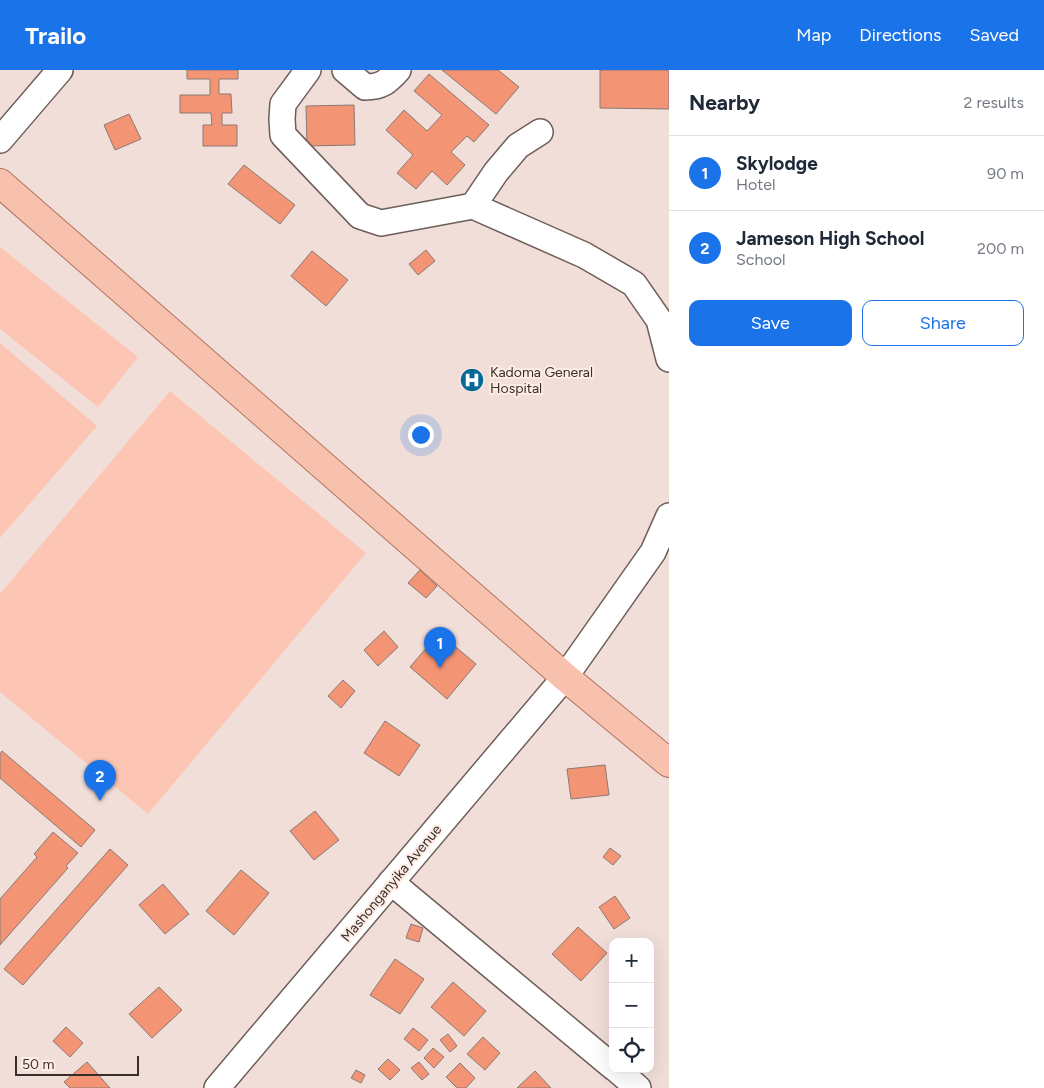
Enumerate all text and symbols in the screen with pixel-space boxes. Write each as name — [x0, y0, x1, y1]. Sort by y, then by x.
text: Trailo — [25, 21, 86, 50]
text: Map — [796, 24, 831, 46]
text: Directions — [859, 24, 941, 46]
text: Saved — [969, 24, 1019, 46]
text: Nearby — [689, 90, 760, 115]
text: 2 results — [964, 93, 1024, 112]
text: Skylodge — [736, 152, 818, 175]
text: 1 — [702, 164, 708, 183]
text: 90 m — [987, 164, 1024, 183]
text: Hotel — [736, 175, 776, 194]
text: Jameson High School — [736, 227, 924, 250]
text: 2 — [700, 239, 710, 258]
text: 200 m — [977, 239, 1024, 258]
text: School — [736, 250, 786, 269]
button: Save — [689, 300, 852, 346]
button: Share — [862, 300, 1024, 346]
place label: Kadoma General Hospital — [490, 364, 593, 397]
hospital icon: Kadoma General Hospital — [459, 367, 485, 393]
your location — [408, 422, 434, 448]
pin: 1 — [424, 627, 456, 668]
pin: 2 — [84, 760, 116, 801]
street label: Mashonganyika Avenue — [337, 821, 446, 945]
map controls — [609, 938, 654, 1073]
button: + — [609, 938, 654, 983]
button: − — [609, 983, 654, 1028]
button: locate — [609, 1028, 654, 1073]
scale bar — [15, 1053, 139, 1076]
text: 50 m — [22, 1056, 54, 1073]

